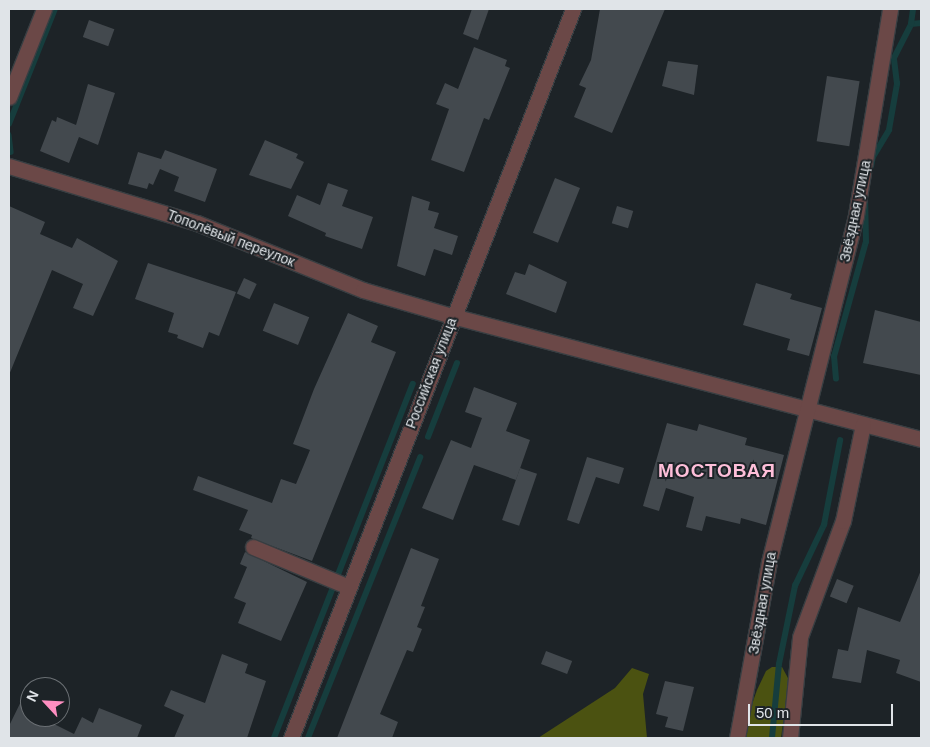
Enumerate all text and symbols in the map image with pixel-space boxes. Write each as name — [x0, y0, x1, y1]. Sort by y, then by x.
street label: Звёздная улица — [836, 159, 874, 263]
street label: Тополёвый переулок — [165, 206, 297, 270]
street label: Российская улица — [402, 315, 460, 431]
district label: МОСТОВАЯ — [657, 460, 777, 482]
street label: Звёздная улица — [745, 551, 779, 655]
north arrow — [20, 677, 70, 727]
text: N — [23, 688, 42, 704]
scale bar — [750, 694, 895, 726]
text: 50 m — [756, 704, 789, 721]

